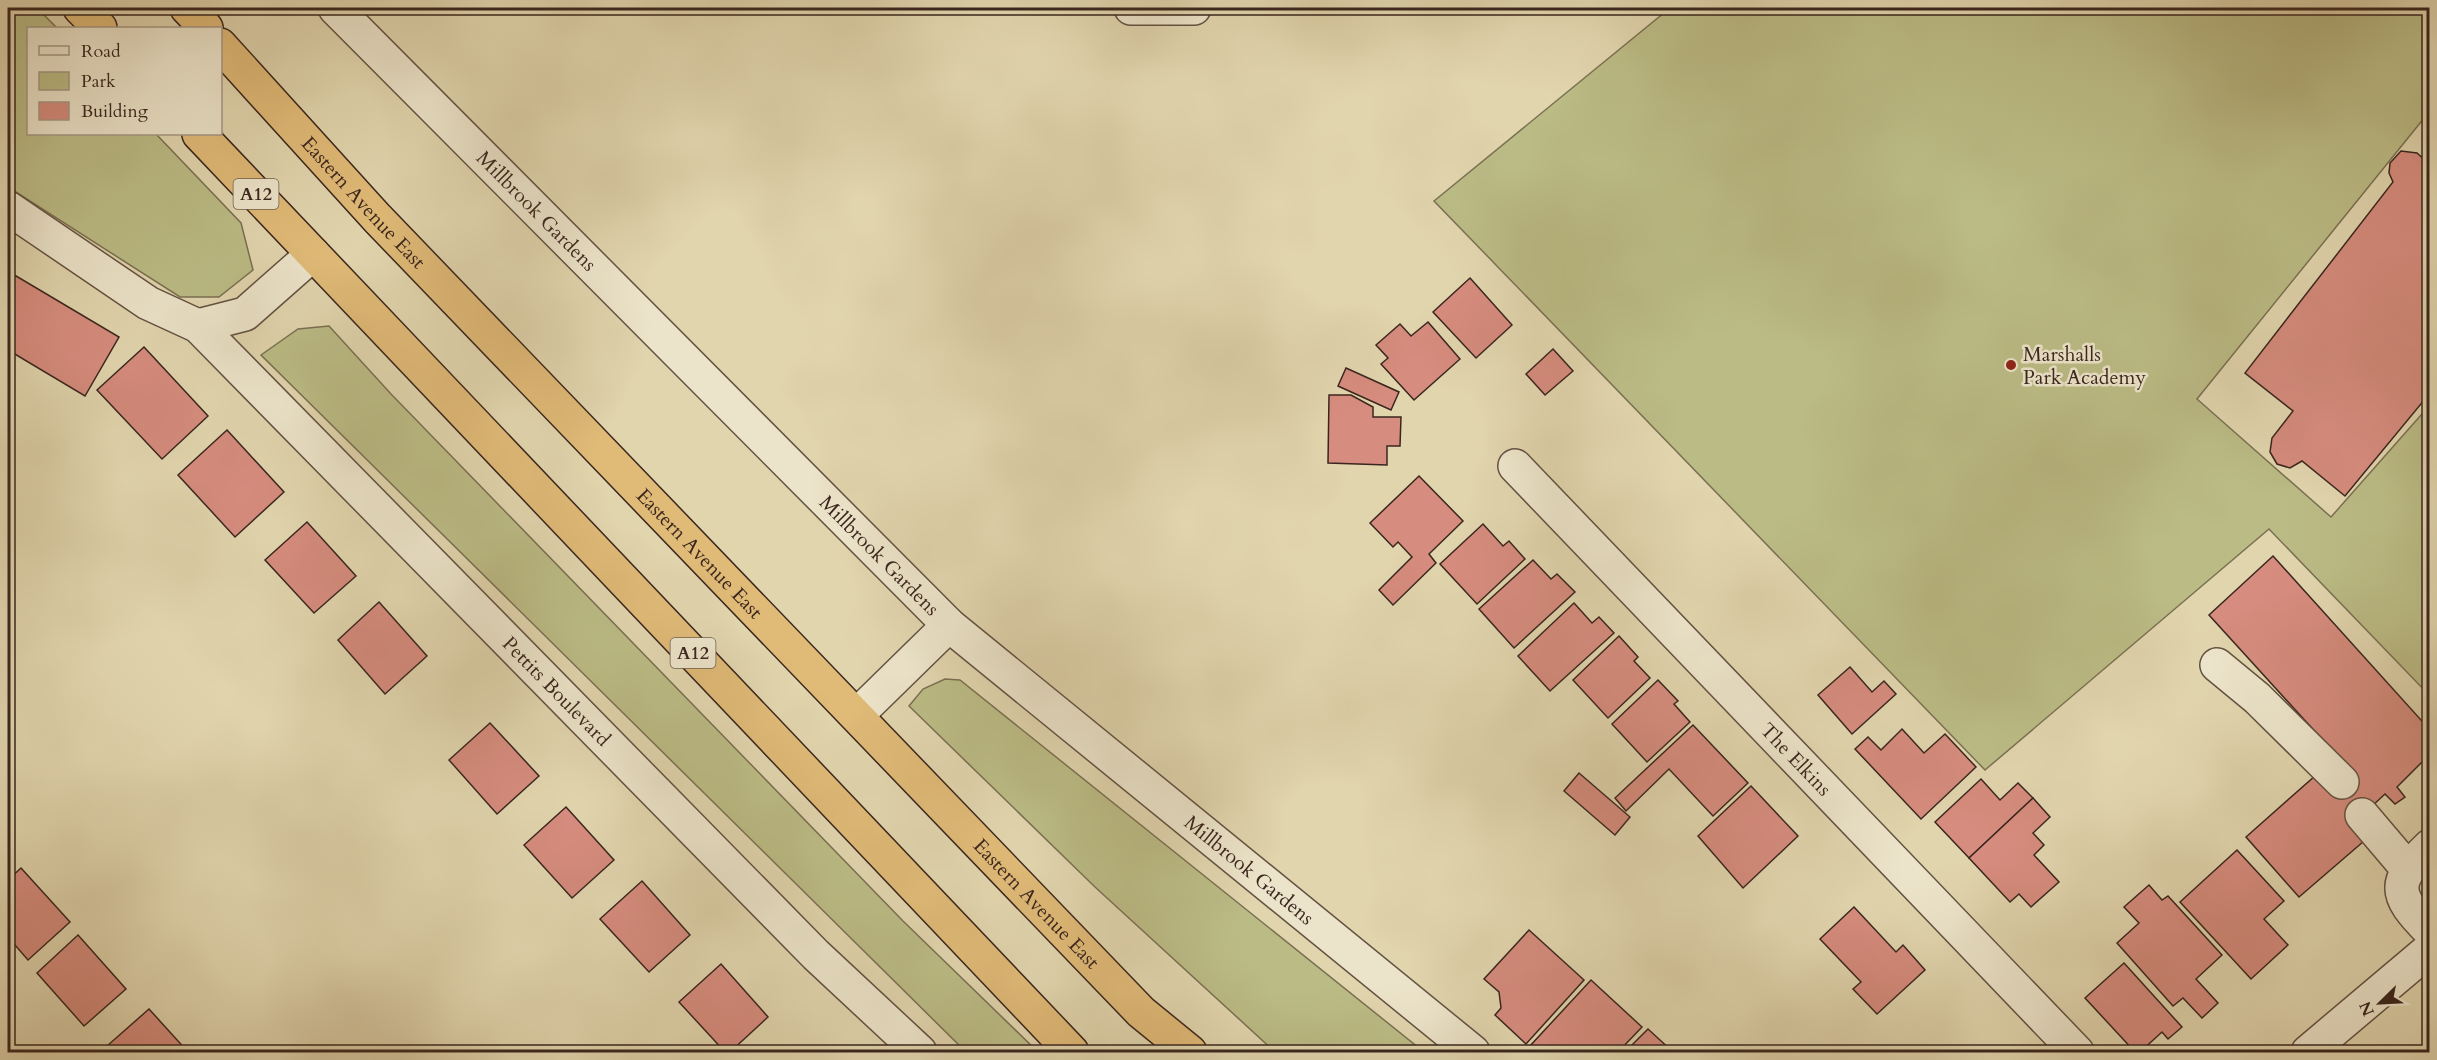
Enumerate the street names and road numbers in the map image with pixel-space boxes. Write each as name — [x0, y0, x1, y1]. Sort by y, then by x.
street label: Eastern Avenue East — [295, 131, 432, 275]
street label: Millbrook Gardens — [470, 145, 602, 277]
road number: A12 — [234, 179, 278, 209]
street label: Eastern Avenue East — [630, 483, 769, 625]
street label: Millbrook Gardens — [813, 489, 945, 622]
street label: Pettits Boulevard — [496, 631, 617, 752]
road number: A12 — [670, 638, 716, 668]
street label: The Elkins — [1754, 717, 1837, 802]
street label: Millbrook Gardens — [1179, 809, 1320, 931]
street label: Eastern Avenue East — [967, 833, 1106, 976]

